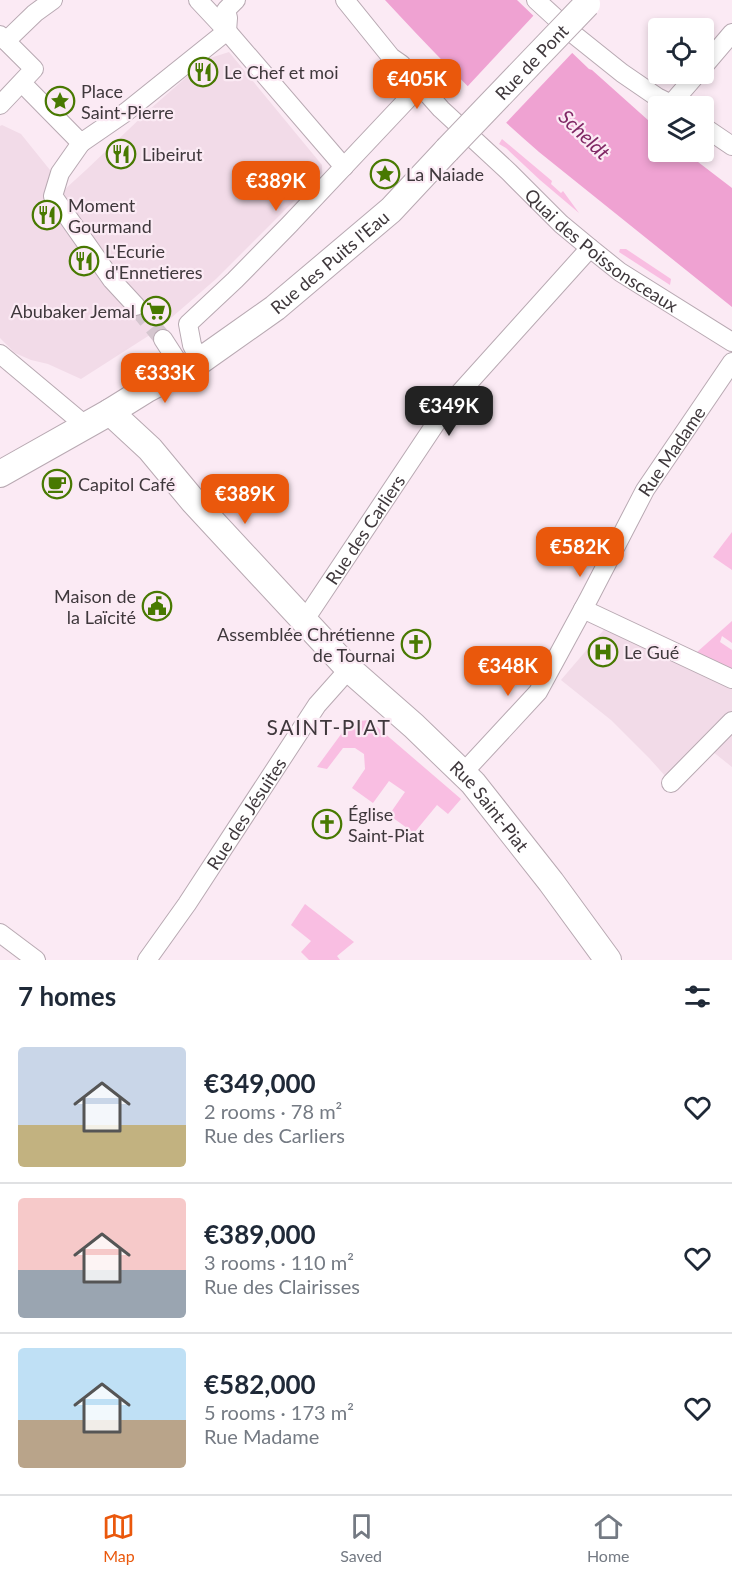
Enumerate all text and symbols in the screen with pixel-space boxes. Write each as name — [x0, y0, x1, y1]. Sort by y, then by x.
map controls — [648, 18, 714, 162]
button: locate — [648, 18, 714, 84]
street label: Rue de Pont — [490, 19, 573, 104]
restaurant icon: Le Chef et moi — [187, 56, 219, 88]
pin: €405K — [375, 59, 459, 110]
place label: Le Chef et moi — [224, 61, 339, 83]
text: €405K — [387, 66, 447, 90]
place label: Place Saint-Pierre — [81, 80, 174, 123]
place icon: Place Saint-Pierre — [44, 85, 76, 117]
button: layers — [648, 96, 714, 162]
water label: Scheldt — [555, 104, 615, 164]
restaurant icon: Libeirut — [105, 138, 137, 170]
place label: Libeirut — [142, 143, 203, 165]
place icon: La Naiade — [369, 158, 401, 190]
pin: €389K — [234, 161, 318, 212]
place label: La Naiade — [406, 163, 484, 185]
text: €389K — [246, 168, 306, 192]
street label: Quai des Poissonsceaux — [521, 184, 682, 317]
place label: Moment Gourmand — [68, 194, 152, 237]
restaurant icon: Moment Gourmand — [31, 199, 63, 231]
street label: Rue des Puits l'Eau — [266, 206, 393, 318]
place label: L'Ecurie d'Ennetieres — [105, 240, 203, 283]
restaurant icon: L'Ecurie d'Ennetieres — [68, 245, 100, 277]
supermarket icon: Abubaker Jemal — [140, 295, 172, 327]
place label: Abubaker Jemal — [11, 300, 135, 322]
pin: €333K — [123, 353, 207, 404]
text: €333K — [135, 360, 195, 384]
pin: €349K — [407, 386, 491, 437]
text: €349K — [419, 393, 479, 417]
street label: Rue Madame — [633, 402, 710, 500]
cafe icon: Capitol Café — [41, 468, 73, 500]
street label: Rue des Carliers — [321, 470, 410, 588]
place label: Capitol Café — [78, 473, 175, 495]
pin: €389K — [203, 474, 287, 525]
text: €389K — [215, 481, 275, 505]
pin: €582K — [538, 527, 622, 578]
text: €582K — [550, 534, 610, 558]
place label: Maison de la Laïcité — [54, 585, 136, 628]
public building icon: Maison de la Laïcité — [141, 590, 173, 622]
place label: Assemblée Chrétienne de Tournai — [217, 623, 395, 666]
church icon: Assemblée Chrétienne de Tournai — [400, 628, 432, 660]
hospital icon: Le Gué — [587, 636, 619, 668]
place label: Le Gué — [624, 641, 679, 663]
pin: €348K — [466, 646, 550, 697]
text: €348K — [478, 653, 538, 677]
district label: SAINT-PIAT — [267, 714, 391, 739]
street label: Rue des Jésuites — [202, 753, 291, 874]
street label: Rue Saint-Piat — [446, 756, 534, 856]
place label: Église Saint-Piat — [348, 803, 425, 846]
church icon: Église Saint-Piat — [311, 808, 343, 840]
text: 7 homes — [18, 980, 116, 1012]
icon: filters — [681, 980, 714, 1013]
text: €349,000 — [204, 1067, 316, 1099]
icon: home — [66, 1071, 138, 1143]
icon: heart — [681, 1091, 714, 1124]
text: 2 rooms · 78 m² — [204, 1099, 342, 1123]
text: Rue des Carliers — [204, 1123, 345, 1147]
text: €389,000 — [204, 1218, 316, 1250]
icon: home — [66, 1222, 138, 1294]
icon: heart — [681, 1242, 714, 1275]
text: 3 rooms · 110 m² — [204, 1250, 354, 1274]
text: Rue des Clairisses — [204, 1274, 360, 1298]
text: €582,000 — [204, 1368, 316, 1400]
icon: home — [66, 1372, 138, 1444]
icon: heart — [681, 1392, 714, 1425]
text: 5 rooms · 173 m² — [204, 1400, 354, 1424]
text: Rue Madame — [204, 1424, 319, 1448]
tab: Map — [102, 1510, 135, 1565]
tab: Saved — [340, 1510, 382, 1565]
tab: Home — [587, 1510, 630, 1565]

